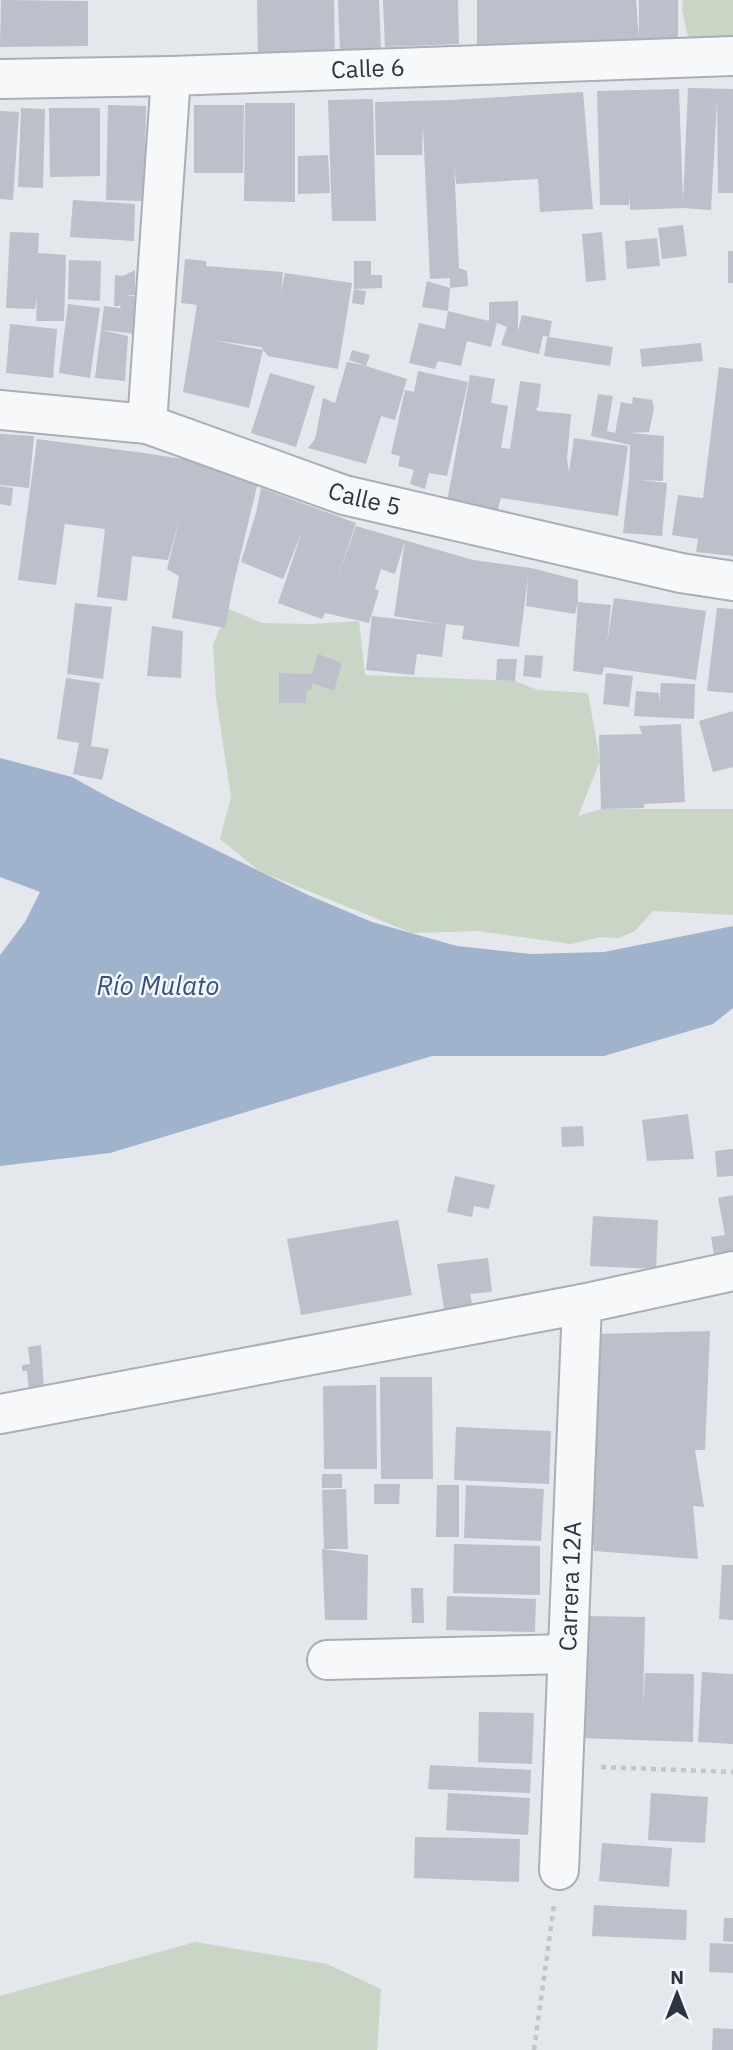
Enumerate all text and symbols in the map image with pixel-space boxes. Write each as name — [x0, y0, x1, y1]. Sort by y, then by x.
street label: Calle 6 — [330, 51, 405, 85]
street label: Calle 5 — [324, 474, 404, 523]
water label: Río Mulato — [96, 968, 220, 1002]
street label: Carrera 12A — [551, 1521, 588, 1652]
north arrow — [642, 1959, 712, 2029]
text: N — [670, 1965, 684, 1989]

